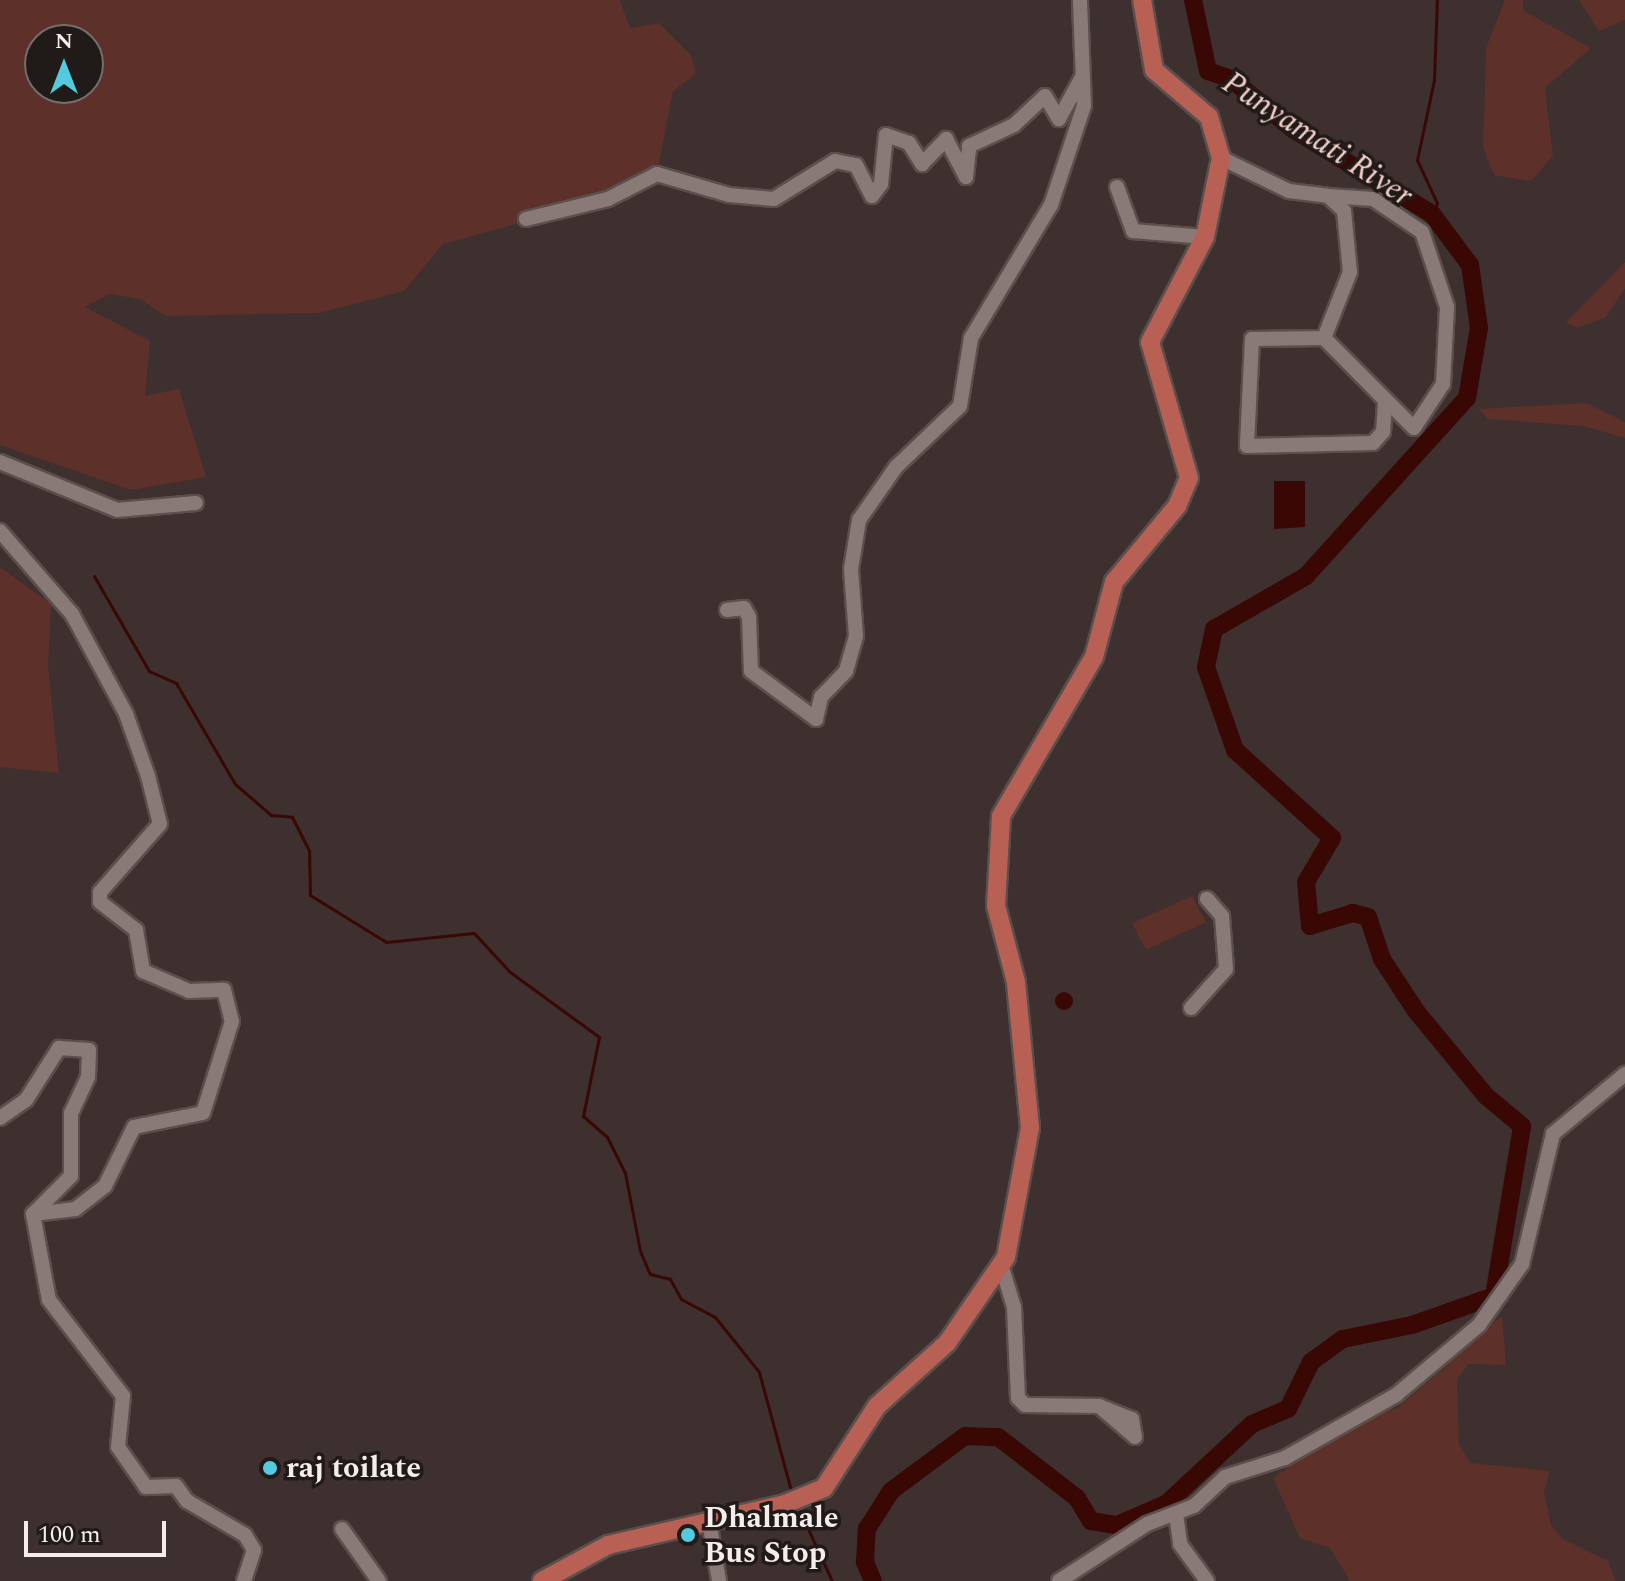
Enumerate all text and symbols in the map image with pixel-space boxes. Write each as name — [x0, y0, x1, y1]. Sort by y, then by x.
north arrow — [24, 24, 104, 104]
text: N — [55, 25, 73, 58]
water label: Punyamati River — [1215, 64, 1419, 216]
place label: raj toilate — [286, 1450, 421, 1486]
marker: raj toilate — [261, 1459, 279, 1477]
place label: Dhalmale Bus Stop — [704, 1500, 839, 1570]
scale bar — [28, 1505, 170, 1555]
text: 100 m — [38, 1517, 101, 1553]
marker: Dhalmale Bus Stop — [679, 1526, 697, 1544]

